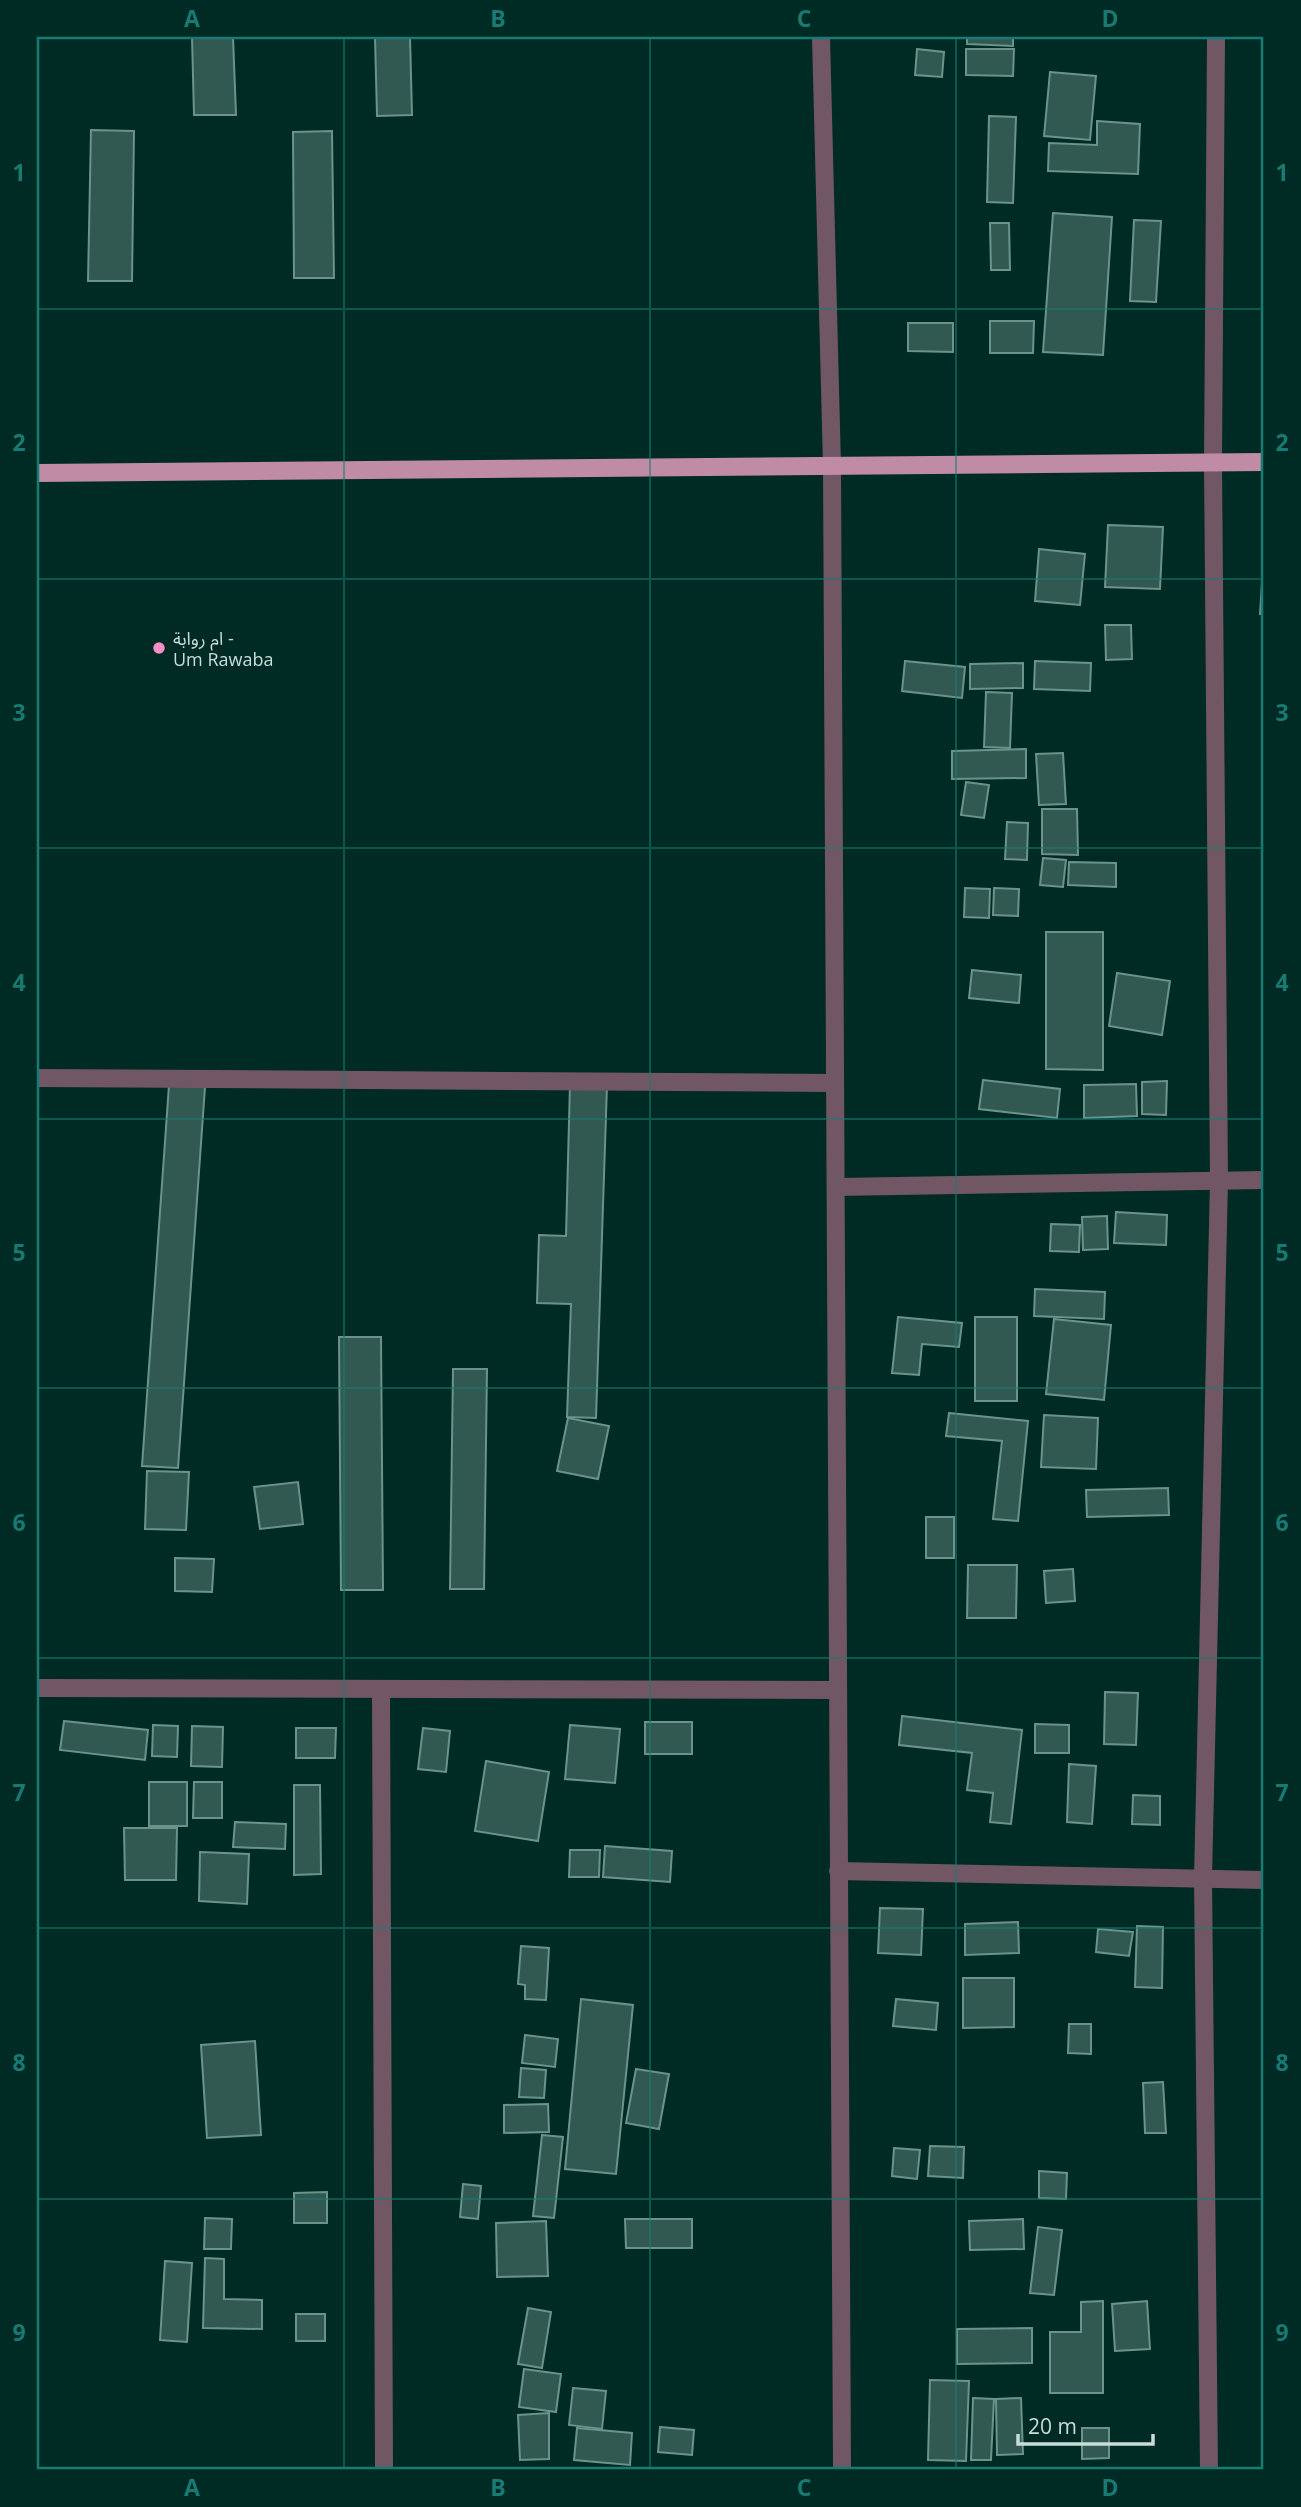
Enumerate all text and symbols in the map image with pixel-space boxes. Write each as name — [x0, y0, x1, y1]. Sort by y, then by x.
text: A — [184, 2, 200, 34]
text: B — [490, 2, 506, 34]
text: C — [797, 2, 811, 34]
text: D — [1101, 2, 1119, 34]
text: 1 — [12, 156, 26, 188]
text: 1 — [1275, 156, 1289, 188]
text: 2 — [12, 426, 26, 458]
text: 2 — [1275, 426, 1289, 458]
place label: ام روابة - Um Rawaba — [173, 626, 274, 671]
marker: ام روابة - Um Rawaba — [151, 640, 167, 656]
text: 3 — [12, 696, 26, 728]
text: 3 — [1275, 696, 1289, 728]
text: 4 — [12, 966, 26, 998]
text: 4 — [1275, 966, 1289, 998]
text: 5 — [12, 1236, 26, 1268]
text: 5 — [1275, 1236, 1289, 1268]
text: 6 — [12, 1506, 26, 1538]
text: 6 — [1275, 1506, 1289, 1538]
text: 7 — [12, 1776, 26, 1808]
text: 7 — [1275, 1776, 1289, 1808]
text: 8 — [12, 2046, 26, 2078]
text: 8 — [1275, 2046, 1289, 2078]
text: 9 — [12, 2316, 26, 2348]
text: 9 — [1275, 2316, 1289, 2348]
scale bar — [1018, 2402, 1152, 2446]
text: 20 m — [1028, 2412, 1077, 2440]
text: A — [184, 2471, 200, 2503]
text: B — [490, 2471, 506, 2503]
text: C — [797, 2471, 811, 2503]
text: D — [1101, 2471, 1119, 2503]

